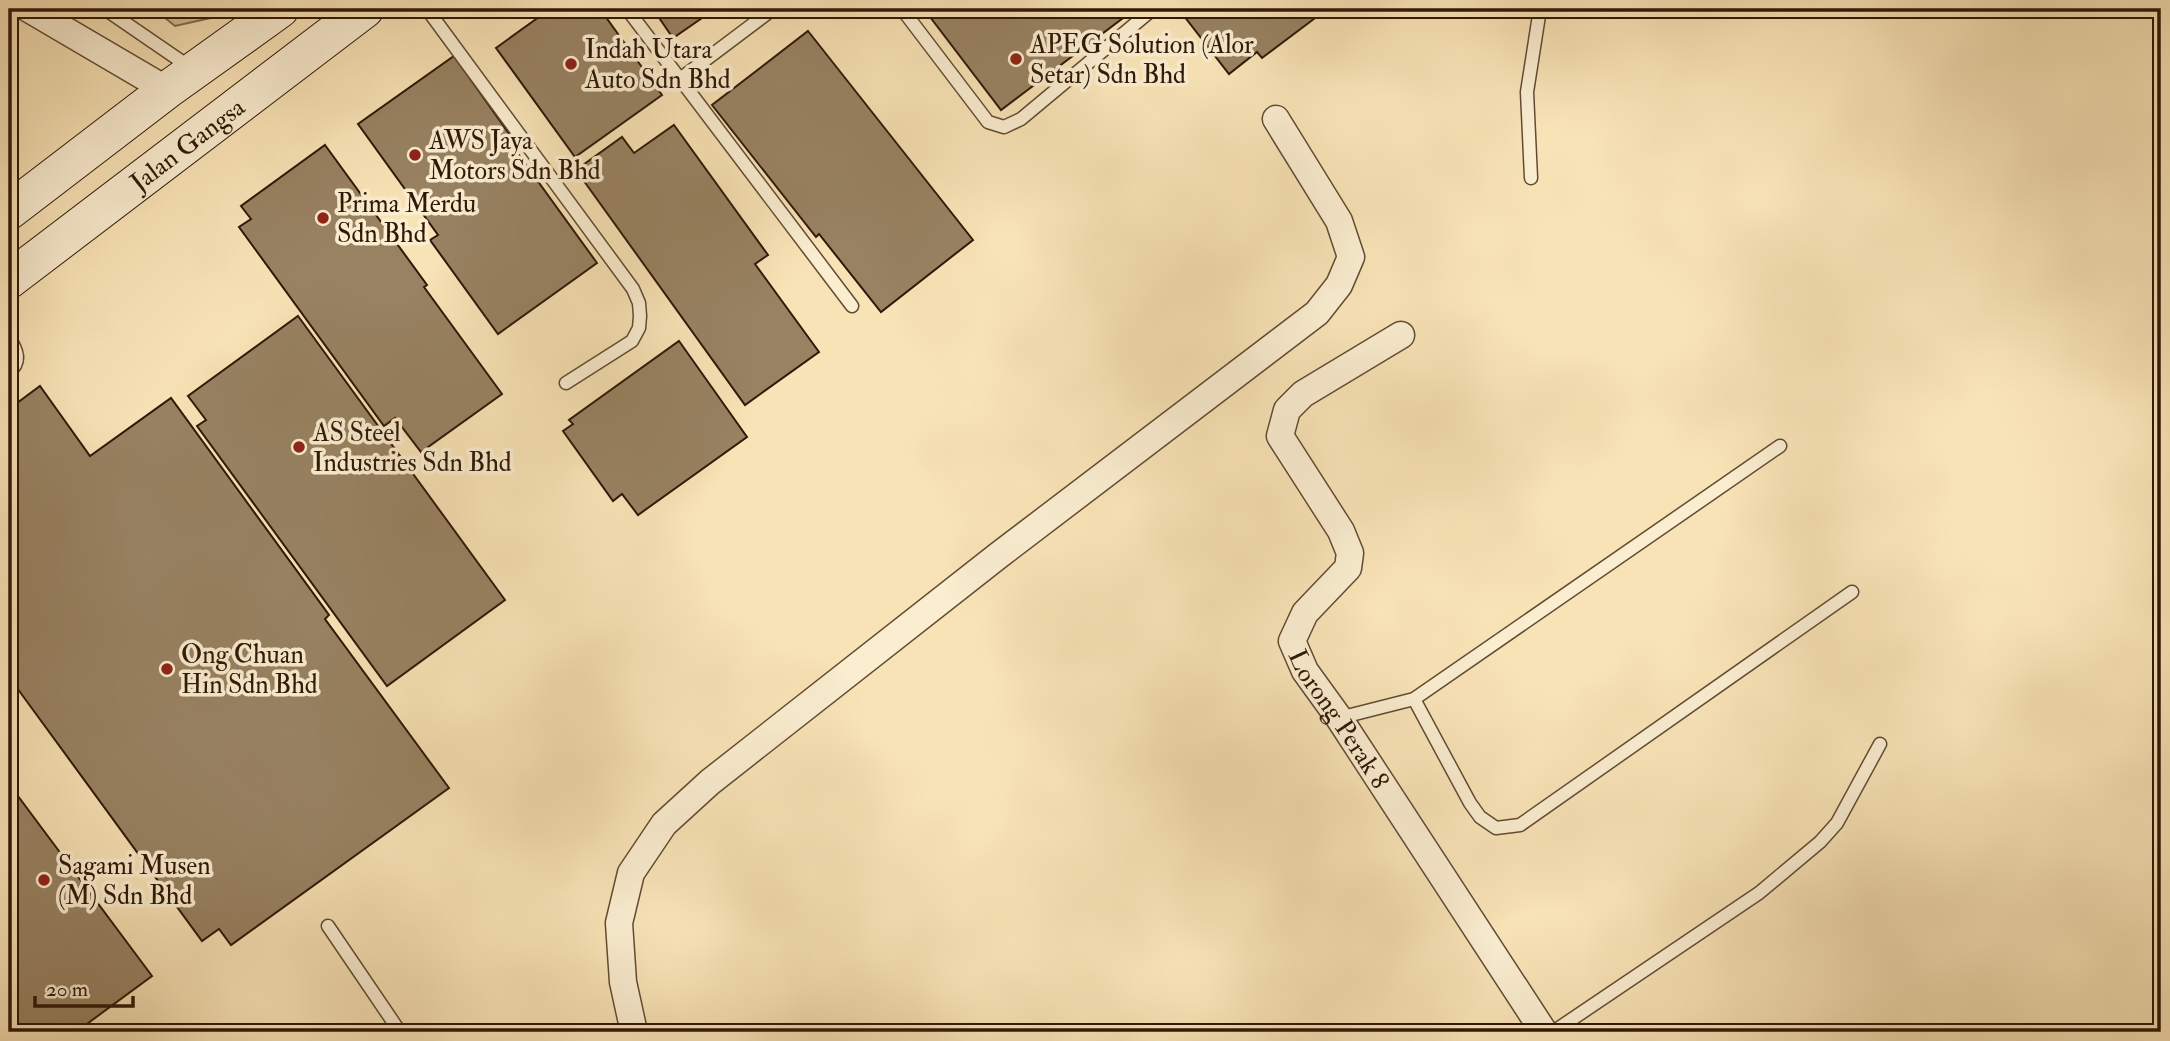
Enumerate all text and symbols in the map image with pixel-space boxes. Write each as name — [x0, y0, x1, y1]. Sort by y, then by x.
place label: APEG Solution (Alor Setar) Sdn Bhd — [1029, 29, 1254, 91]
place label: Indah Utara Auto Sdn Bhd — [584, 34, 731, 96]
marker: APEG Solution (Alor Setar) Sdn Bhd — [1008, 51, 1024, 67]
marker: Indah Utara Auto Sdn Bhd — [563, 56, 579, 72]
street label: Jalan Gangsa — [124, 91, 252, 199]
place label: AWS Jaya Motors Sdn Bhd — [428, 125, 601, 187]
marker: AWS Jaya Motors Sdn Bhd — [407, 147, 423, 163]
place label: Prima Merdu Sdn Bhd — [337, 188, 476, 250]
marker: Prima Merdu Sdn Bhd — [315, 210, 331, 226]
place label: AS Steel Industries Sdn Bhd — [312, 417, 512, 479]
marker: AS Steel Industries Sdn Bhd — [291, 439, 307, 455]
place label: Ong Chuan Hin Sdn Bhd — [181, 639, 318, 701]
street label: Lorong Perak 8 — [1281, 645, 1396, 795]
marker: Ong Chuan Hin Sdn Bhd — [159, 661, 175, 677]
place label: Sagami Musen (M) Sdn Bhd — [58, 850, 211, 912]
marker: Sagami Musen (M) Sdn Bhd — [36, 872, 52, 888]
scale bar — [35, 964, 133, 1008]
text: 20 m — [46, 976, 88, 1003]

